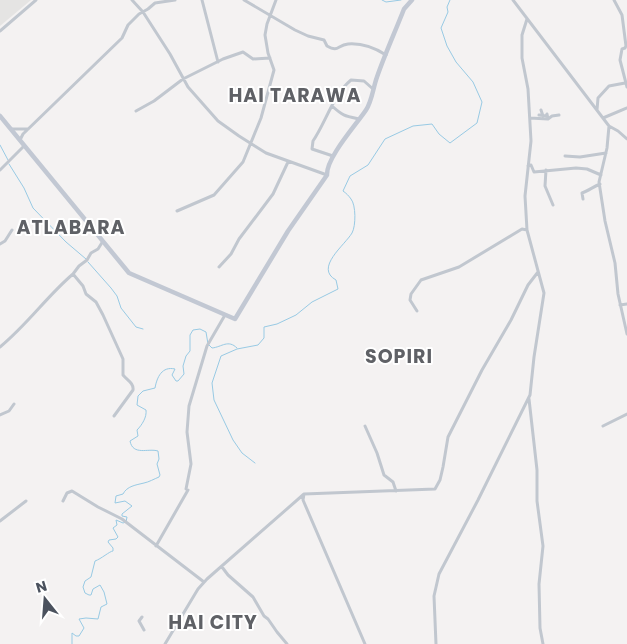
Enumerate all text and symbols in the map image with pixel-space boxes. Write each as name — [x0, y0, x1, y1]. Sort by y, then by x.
district label: HAI TARAWA — [228, 82, 362, 109]
district label: ATLABARA — [16, 214, 126, 241]
district label: SOPIRI — [365, 343, 433, 370]
north arrow — [20, 574, 70, 624]
text: N — [33, 575, 49, 598]
district label: HAI CITY — [168, 609, 258, 636]

